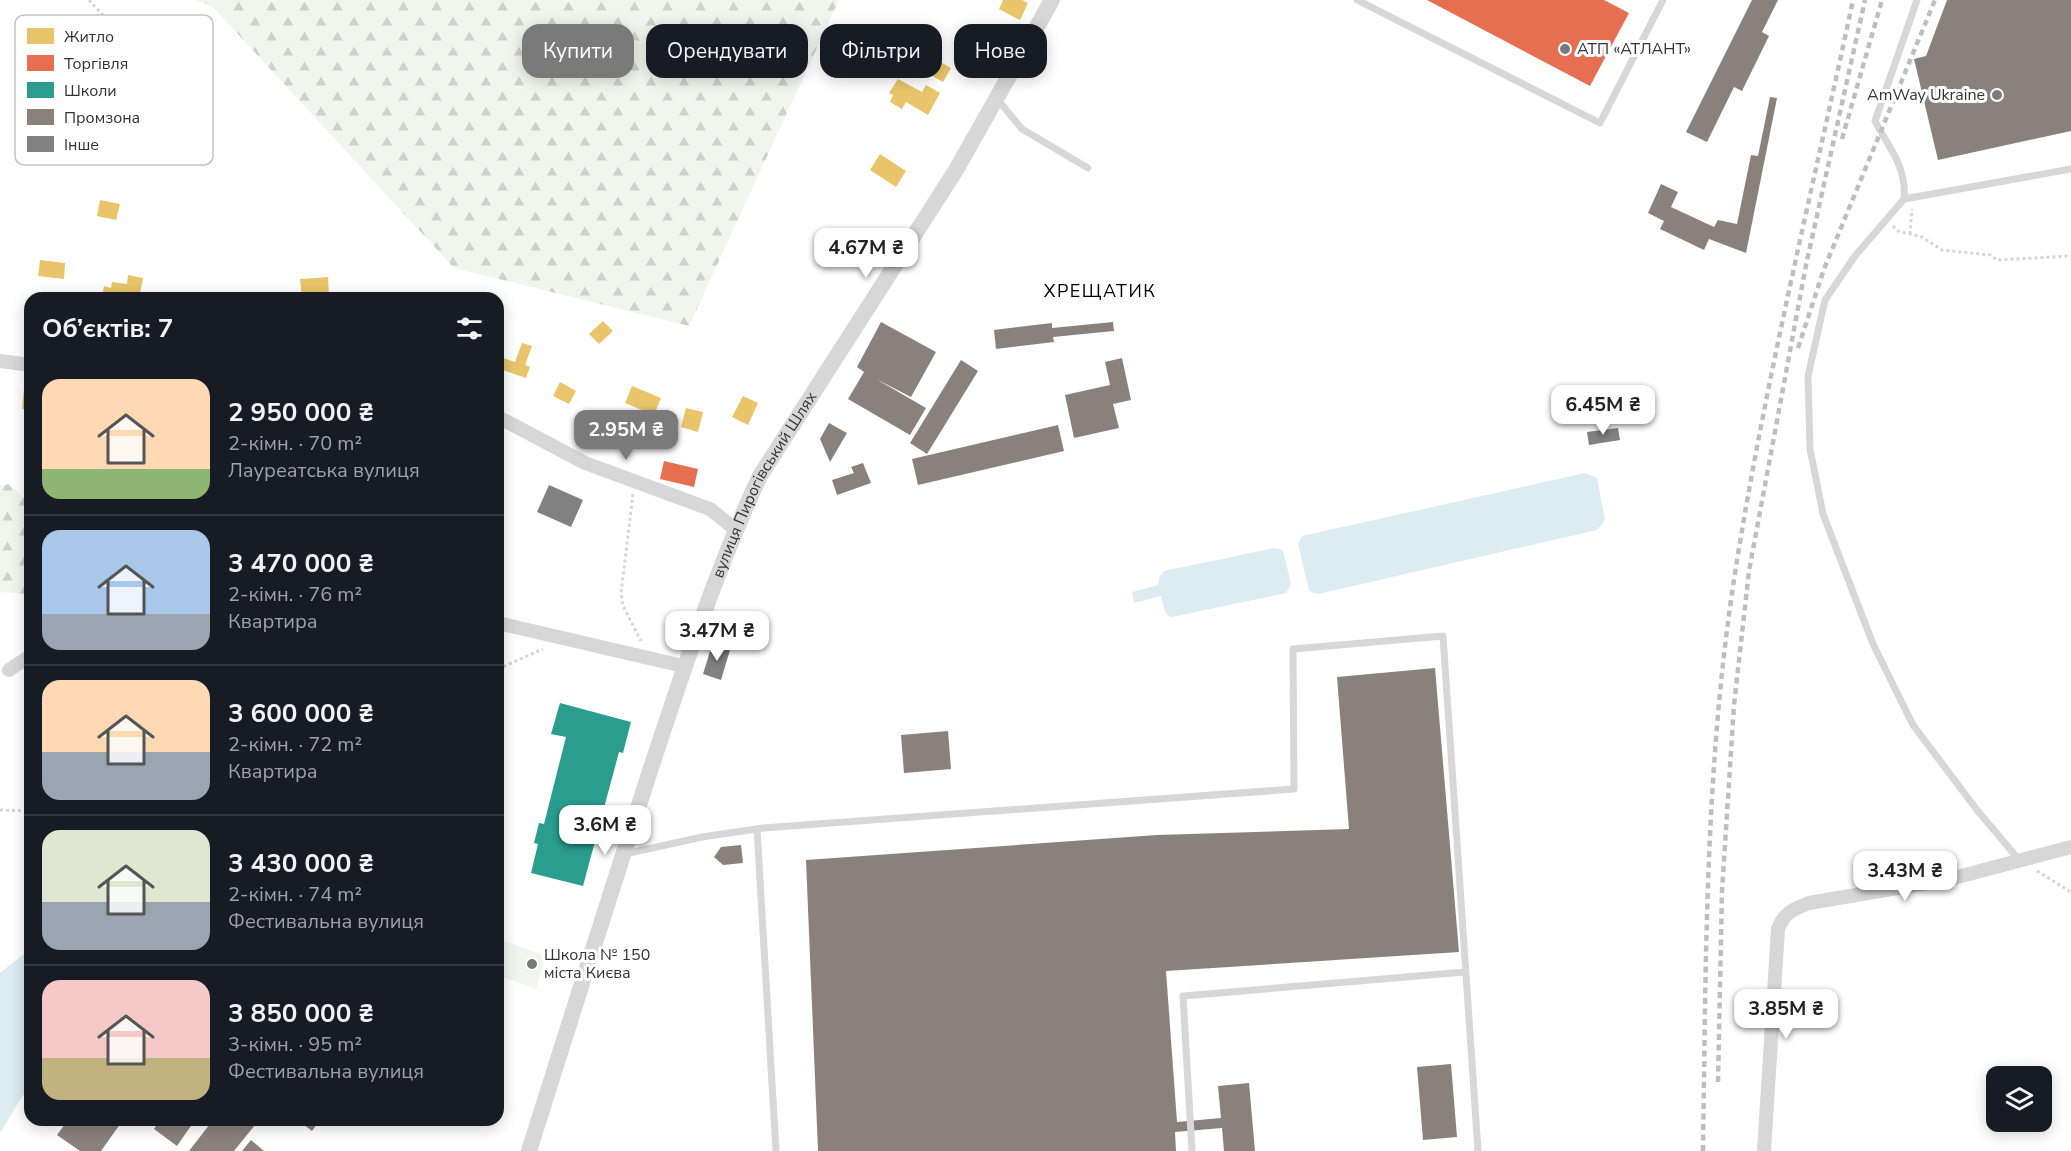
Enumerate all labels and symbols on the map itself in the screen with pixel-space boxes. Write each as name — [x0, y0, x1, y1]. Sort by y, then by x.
legend — [15, 15, 213, 165]
text: Житло — [64, 26, 114, 48]
place label: АТП «АТЛАНТ» — [1577, 38, 1691, 60]
marker: АТП «АТЛАНТ» — [1558, 42, 1572, 56]
text: Торгівля — [64, 53, 128, 75]
text: Школи — [64, 80, 117, 102]
place label: AmWay Ukraine — [1867, 84, 1985, 106]
marker: AmWay Ukraine — [1990, 88, 2004, 102]
text: Промзона — [64, 107, 140, 129]
text: Інше — [64, 134, 99, 156]
pin: 4.67M ₴ — [811, 228, 921, 279]
district label: ХРЕЩАТИК — [1044, 279, 1156, 303]
pin: 6.45M ₴ — [1548, 385, 1658, 436]
street label: вулиця Пирогівський Шлях — [707, 387, 822, 581]
pin: 2.95M ₴ — [571, 410, 681, 461]
pin: 3.47M ₴ — [662, 611, 772, 662]
pin: 3.6M ₴ — [556, 805, 654, 856]
pin: 3.43M ₴ — [1850, 851, 1960, 902]
place label: Школа № 150 міста Києва — [544, 944, 650, 984]
marker: Школа № 150 міста Києва — [525, 957, 539, 971]
pin: 3.85M ₴ — [1731, 989, 1841, 1040]

